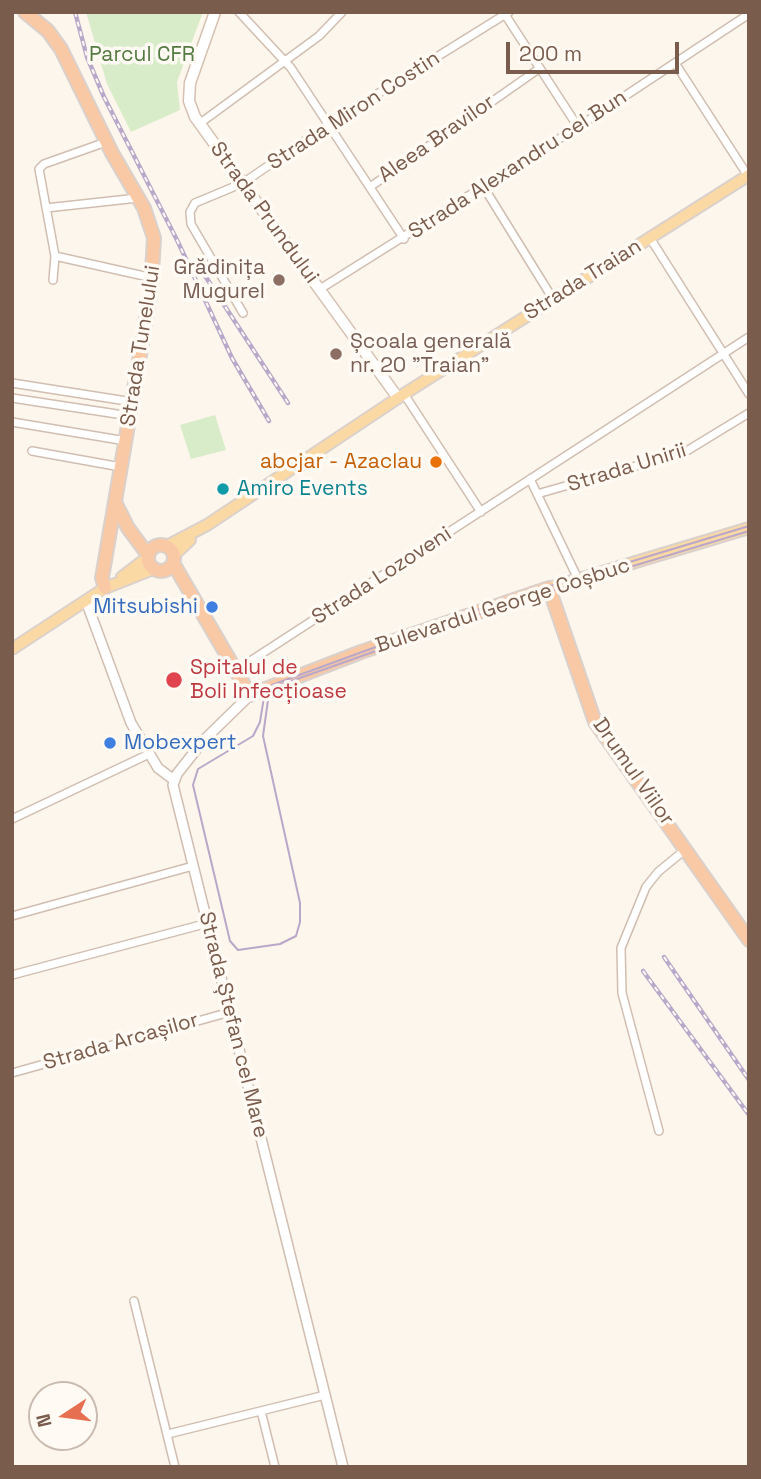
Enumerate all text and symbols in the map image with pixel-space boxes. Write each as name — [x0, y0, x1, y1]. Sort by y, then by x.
scale bar — [509, 28, 682, 72]
text: 200 m — [519, 40, 582, 67]
park label: Parcul CFR — [89, 42, 195, 68]
street label: Strada Miron Costin — [263, 46, 445, 176]
street label: Strada Alexandru cel Bun — [404, 85, 632, 245]
street label: Aleea Bravilor — [374, 90, 500, 188]
street label: Strada Prundului — [204, 137, 324, 289]
street label: Strada Traian — [520, 234, 646, 326]
place label: Grădinița Mugurel — [173, 255, 265, 305]
street label: Strada Tunelului — [116, 264, 166, 428]
marker: Grădinița Mugurel — [271, 272, 287, 288]
place label: Școala generală nr. 20 "Traian" — [350, 329, 511, 379]
marker: Școala generală nr. 20 "Traian" — [328, 346, 344, 362]
street label: Strada Unirii — [564, 438, 690, 498]
place label: abcjar - Azaclau — [260, 449, 422, 475]
marker: abcjar - Azaclau — [428, 454, 444, 470]
place label: Amiro Events — [237, 476, 368, 502]
marker: Amiro Events — [215, 481, 231, 497]
street label: Strada Lozoveni — [307, 522, 457, 630]
street label: Bulevardul George Coșbuc — [373, 553, 633, 659]
place label: Mitsubishi — [93, 594, 198, 620]
marker: Mitsubishi — [204, 599, 220, 615]
place label: Spitalul de Boli Infecțioase — [190, 655, 347, 705]
marker: Spitalul de Boli Infecțioase — [164, 670, 184, 690]
street label: Drumul Viilor — [587, 713, 679, 831]
place label: Mobexpert — [124, 730, 236, 756]
marker: Mobexpert — [102, 735, 118, 751]
street label: Strada Ștefan cel Mare — [193, 909, 273, 1141]
street label: Strada Arcașilor — [40, 1008, 202, 1076]
north arrow — [28, 1381, 98, 1451]
text: N — [30, 1411, 58, 1429]

